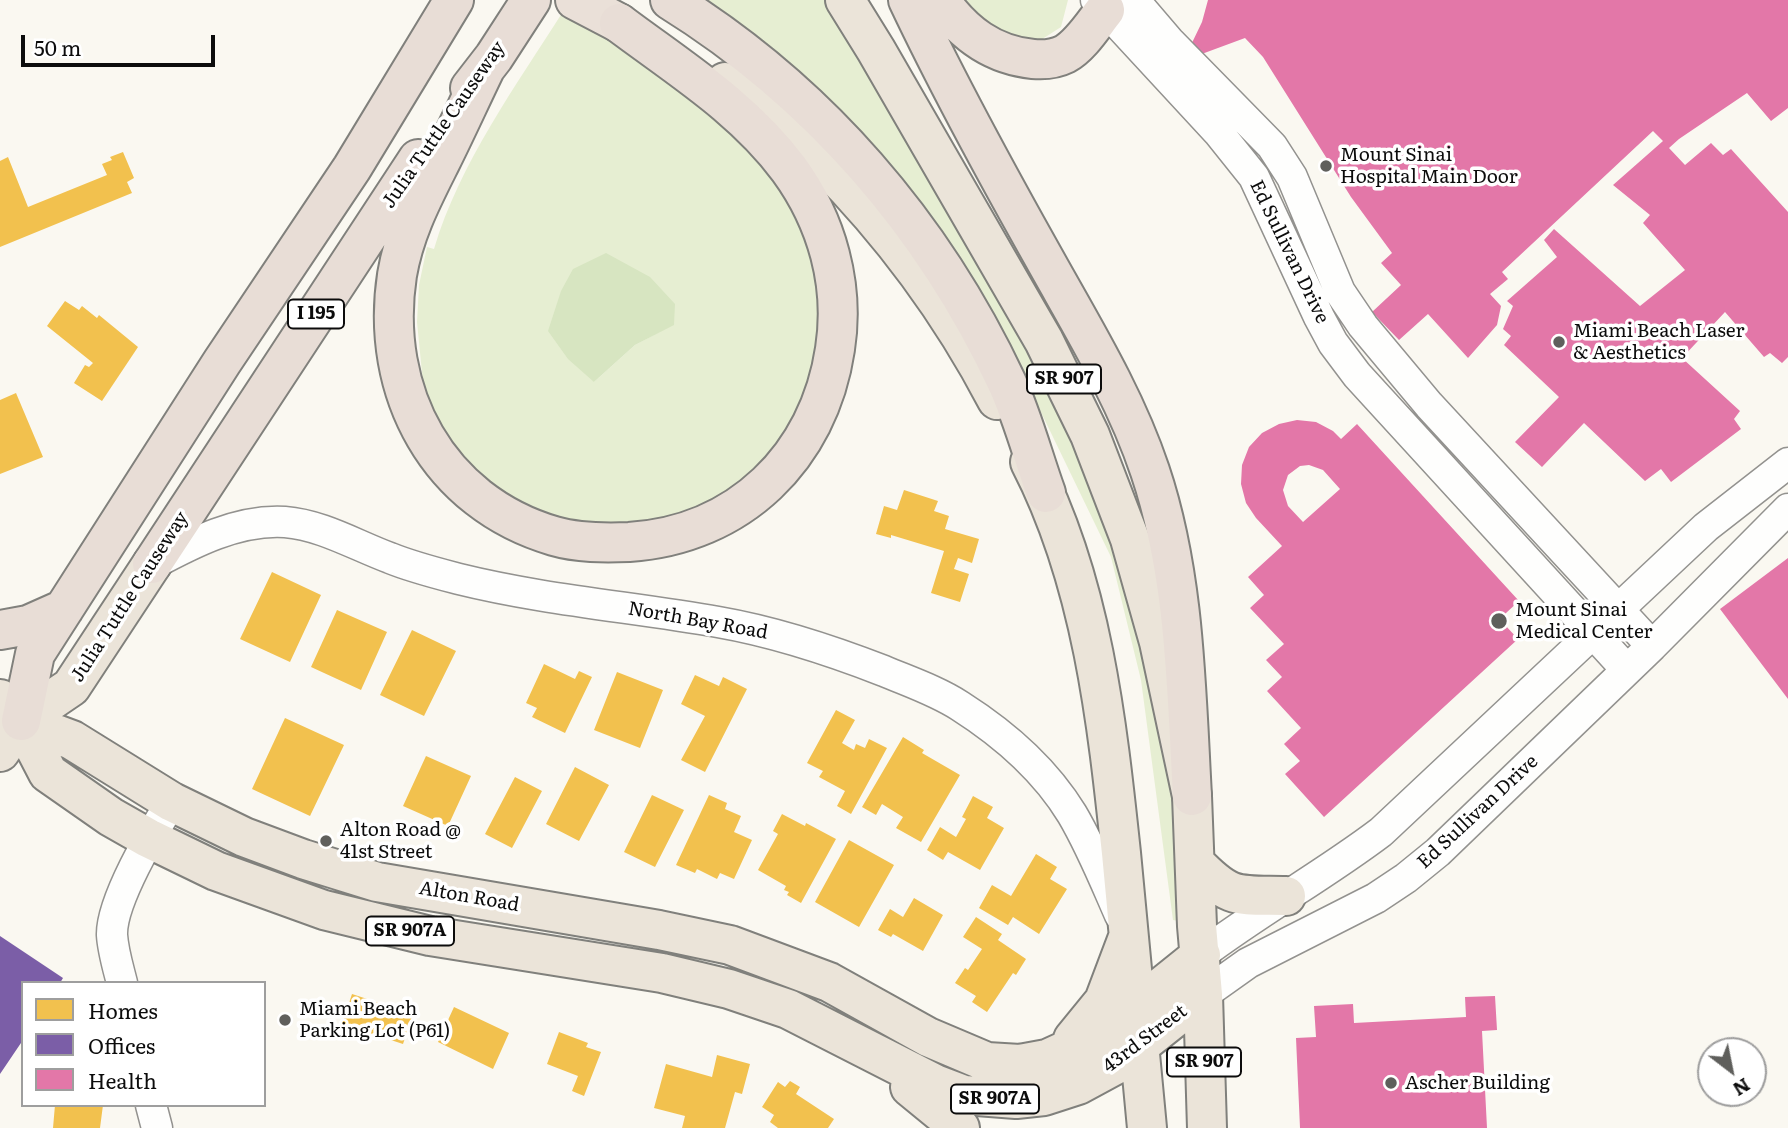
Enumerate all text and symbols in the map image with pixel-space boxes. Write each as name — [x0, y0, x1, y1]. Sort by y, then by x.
scale bar — [24, 21, 219, 65]
text: 50 m — [34, 31, 81, 62]
street label: Julia Tuttle Causeway — [378, 37, 510, 213]
place label: Mount Sinai Hospital Main Door — [1340, 144, 1518, 188]
marker: Mount Sinai Hospital Main Door — [1318, 158, 1334, 174]
street label: Ed Sullivan Drive — [1244, 177, 1334, 327]
road number: I 195 — [288, 300, 344, 328]
place label: Miami Beach Laser & Aesthetics — [1573, 320, 1744, 364]
marker: Miami Beach Laser & Aesthetics — [1551, 334, 1567, 350]
road number: SR 907 — [1027, 365, 1101, 394]
street label: Julia Tuttle Causeway — [66, 508, 194, 686]
street label: North Bay Road — [626, 597, 770, 645]
place label: Mount Sinai Medical Center — [1515, 599, 1653, 643]
marker: Mount Sinai Medical Center — [1489, 611, 1509, 631]
street label: Ed Sullivan Drive — [1413, 750, 1543, 874]
place label: Alton Road @ 41st Street — [340, 819, 461, 863]
marker: Alton Road @ 41st Street — [318, 833, 334, 849]
street label: Alton Road — [417, 877, 521, 917]
road number: SR 907A — [366, 916, 454, 946]
legend — [21, 981, 266, 1107]
text: Homes — [88, 994, 158, 1025]
place label: Miami Beach Parking Lot (P61) — [299, 998, 450, 1042]
street label: 43rd Street — [1098, 1000, 1192, 1078]
marker: Miami Beach Parking Lot (P61) — [277, 1012, 293, 1028]
text: Offices — [88, 1029, 155, 1060]
north arrow — [1697, 1037, 1767, 1107]
road number: SR 907 — [1167, 1048, 1241, 1077]
text: Health — [88, 1064, 157, 1095]
place label: Ascher Building — [1405, 1072, 1550, 1094]
text: N — [1728, 1072, 1756, 1104]
marker: Ascher Building — [1383, 1075, 1399, 1091]
road number: SR 907A — [951, 1084, 1039, 1114]

